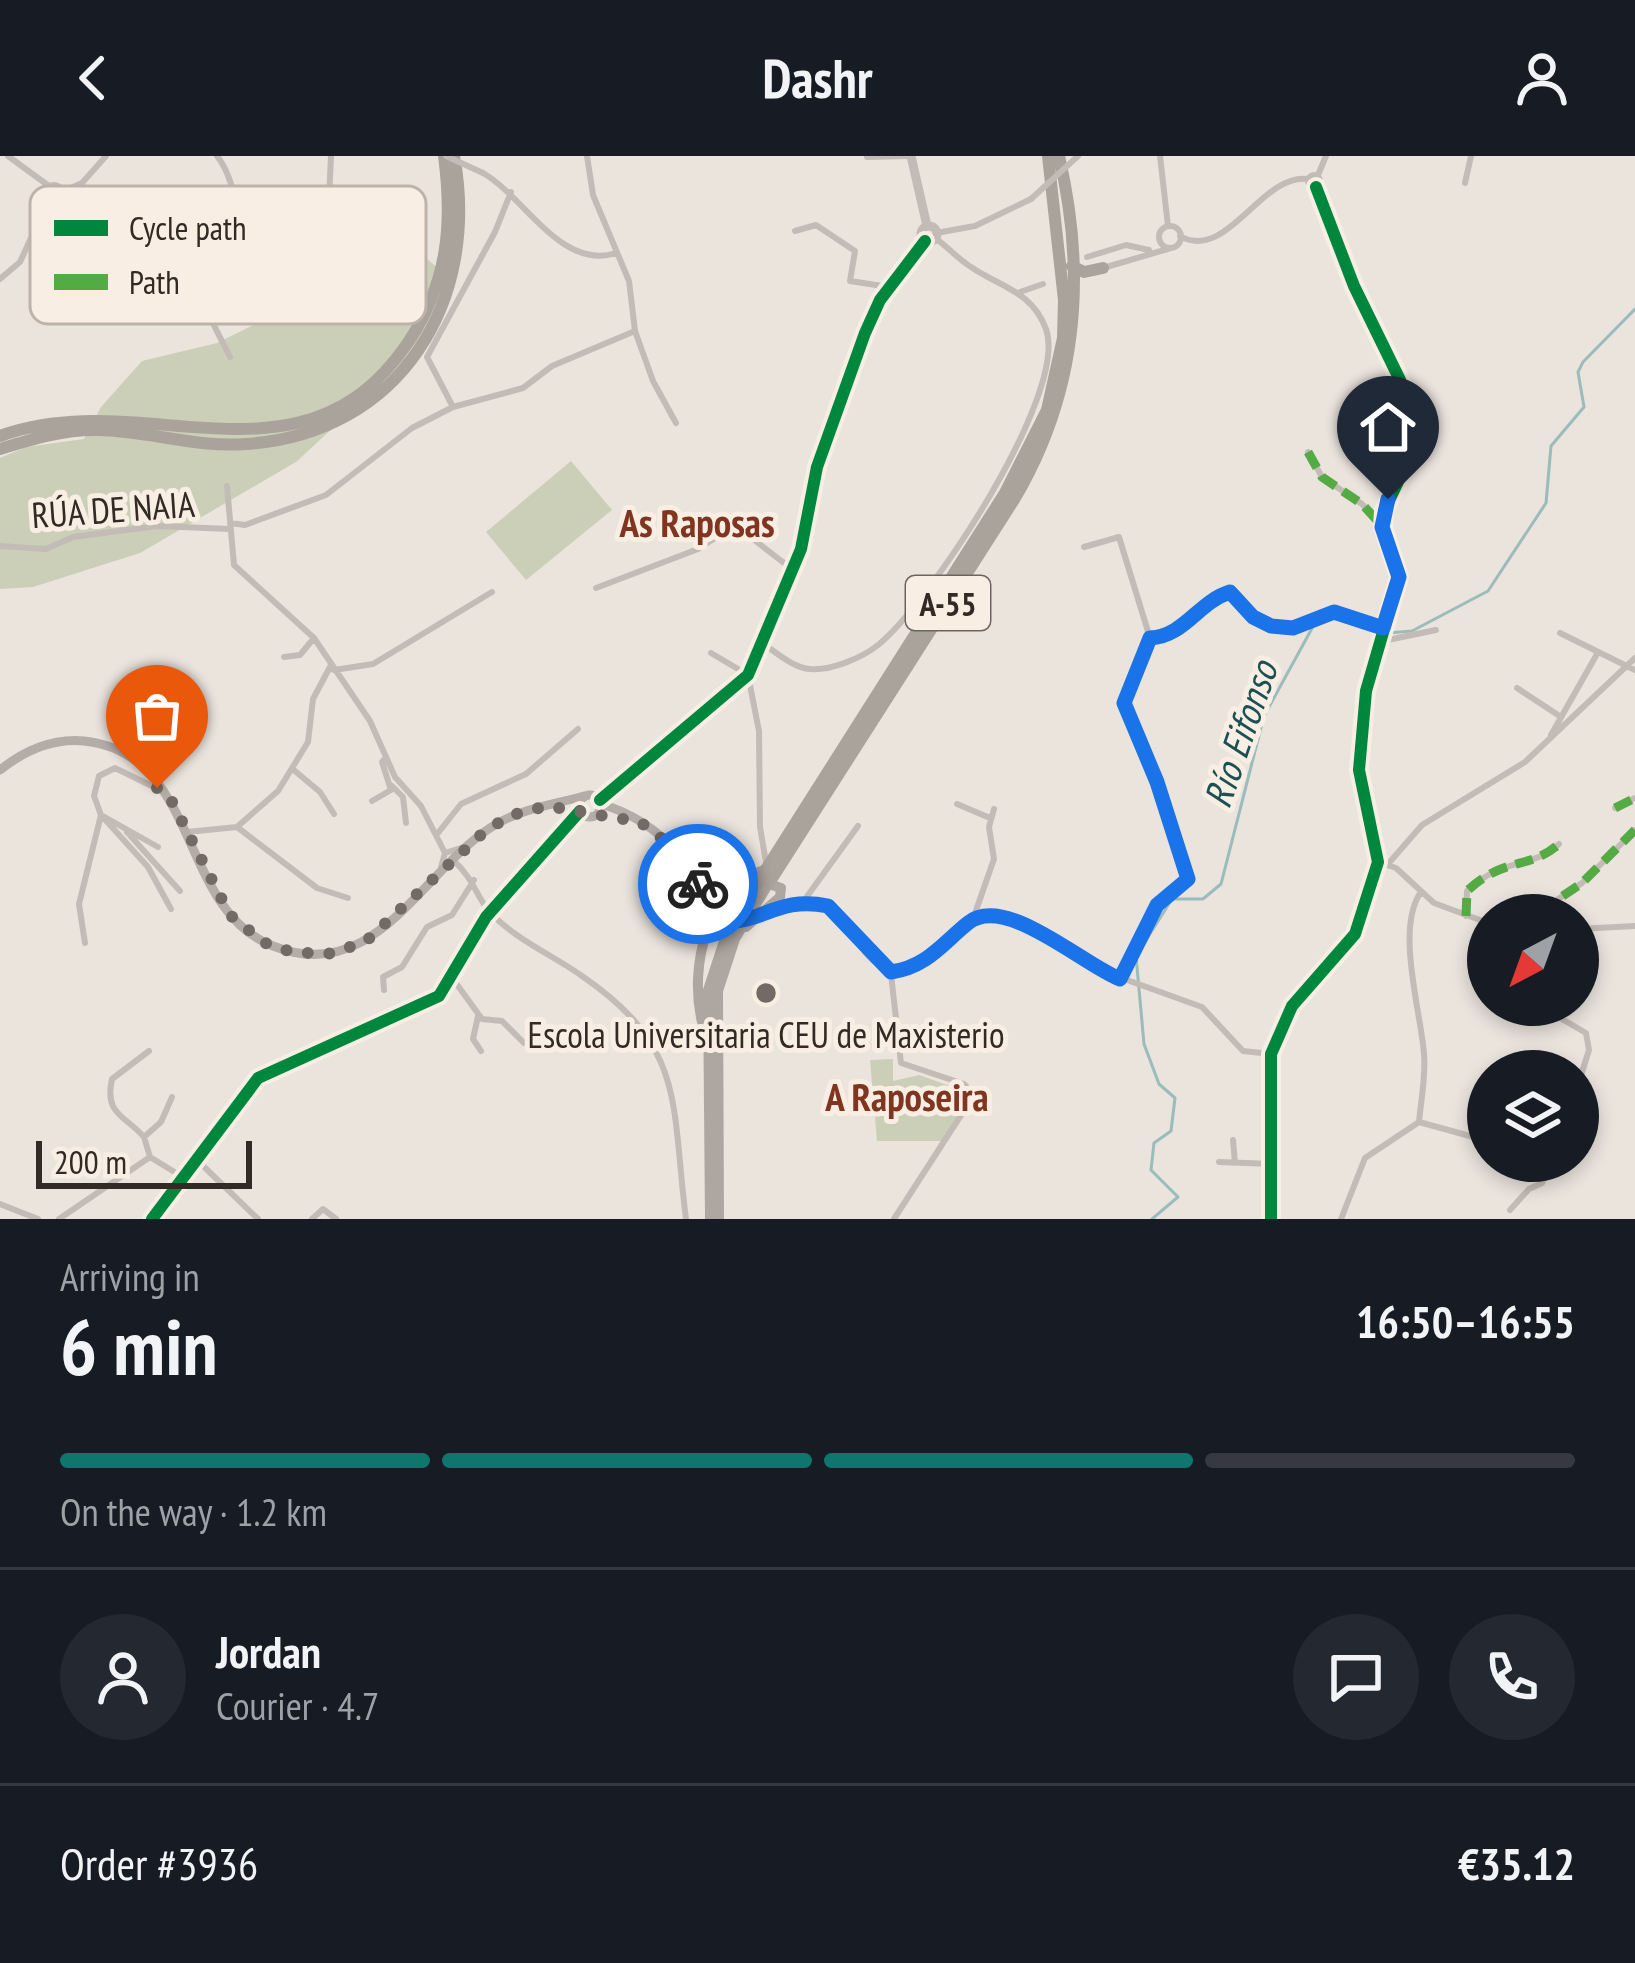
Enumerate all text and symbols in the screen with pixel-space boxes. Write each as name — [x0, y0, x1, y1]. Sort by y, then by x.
text: Dashr — [762, 43, 873, 113]
icon: back — [60, 45, 126, 111]
icon: person — [1509, 45, 1575, 111]
legend — [30, 186, 426, 324]
text: Cycle path — [129, 206, 247, 249]
text: Path — [129, 260, 180, 303]
pin — [1337, 376, 1439, 499]
icon: home — [1355, 394, 1421, 460]
street label: RÚA DE NAIA — [30, 480, 196, 538]
district label: As Raposas — [618, 497, 775, 548]
road number: A-55 — [906, 576, 990, 630]
water label: Río Eifonso — [1191, 651, 1290, 814]
pin — [106, 665, 208, 788]
icon: bag — [124, 683, 190, 749]
courier — [638, 824, 758, 944]
icon: bike — [665, 851, 731, 917]
north arrow — [1467, 894, 1599, 1026]
map controls — [1467, 894, 1599, 1182]
marker: Escola Universitaria CEU de Maxisterio — [753, 980, 779, 1006]
place label: Escola Universitaria CEU de Maxisterio — [527, 1011, 1005, 1058]
button: layers — [1467, 1050, 1599, 1182]
district label: A Raposeira — [824, 1071, 989, 1122]
scale bar — [36, 1135, 252, 1188]
text: 200 m — [54, 1140, 127, 1183]
text: Arriving in — [60, 1251, 200, 1302]
text: 16:50–16:55 — [1356, 1292, 1575, 1350]
text: 6 min — [60, 1296, 218, 1397]
text: On the way · 1.2 km — [60, 1486, 327, 1537]
button: person — [60, 1614, 186, 1740]
button: chat — [1293, 1614, 1419, 1740]
button: phone — [1449, 1614, 1575, 1740]
text: Jordan — [216, 1622, 321, 1680]
text: Courier · 4.7 — [216, 1680, 379, 1731]
text: Order #3936 — [60, 1834, 258, 1892]
text: €35.12 — [1458, 1834, 1575, 1892]

